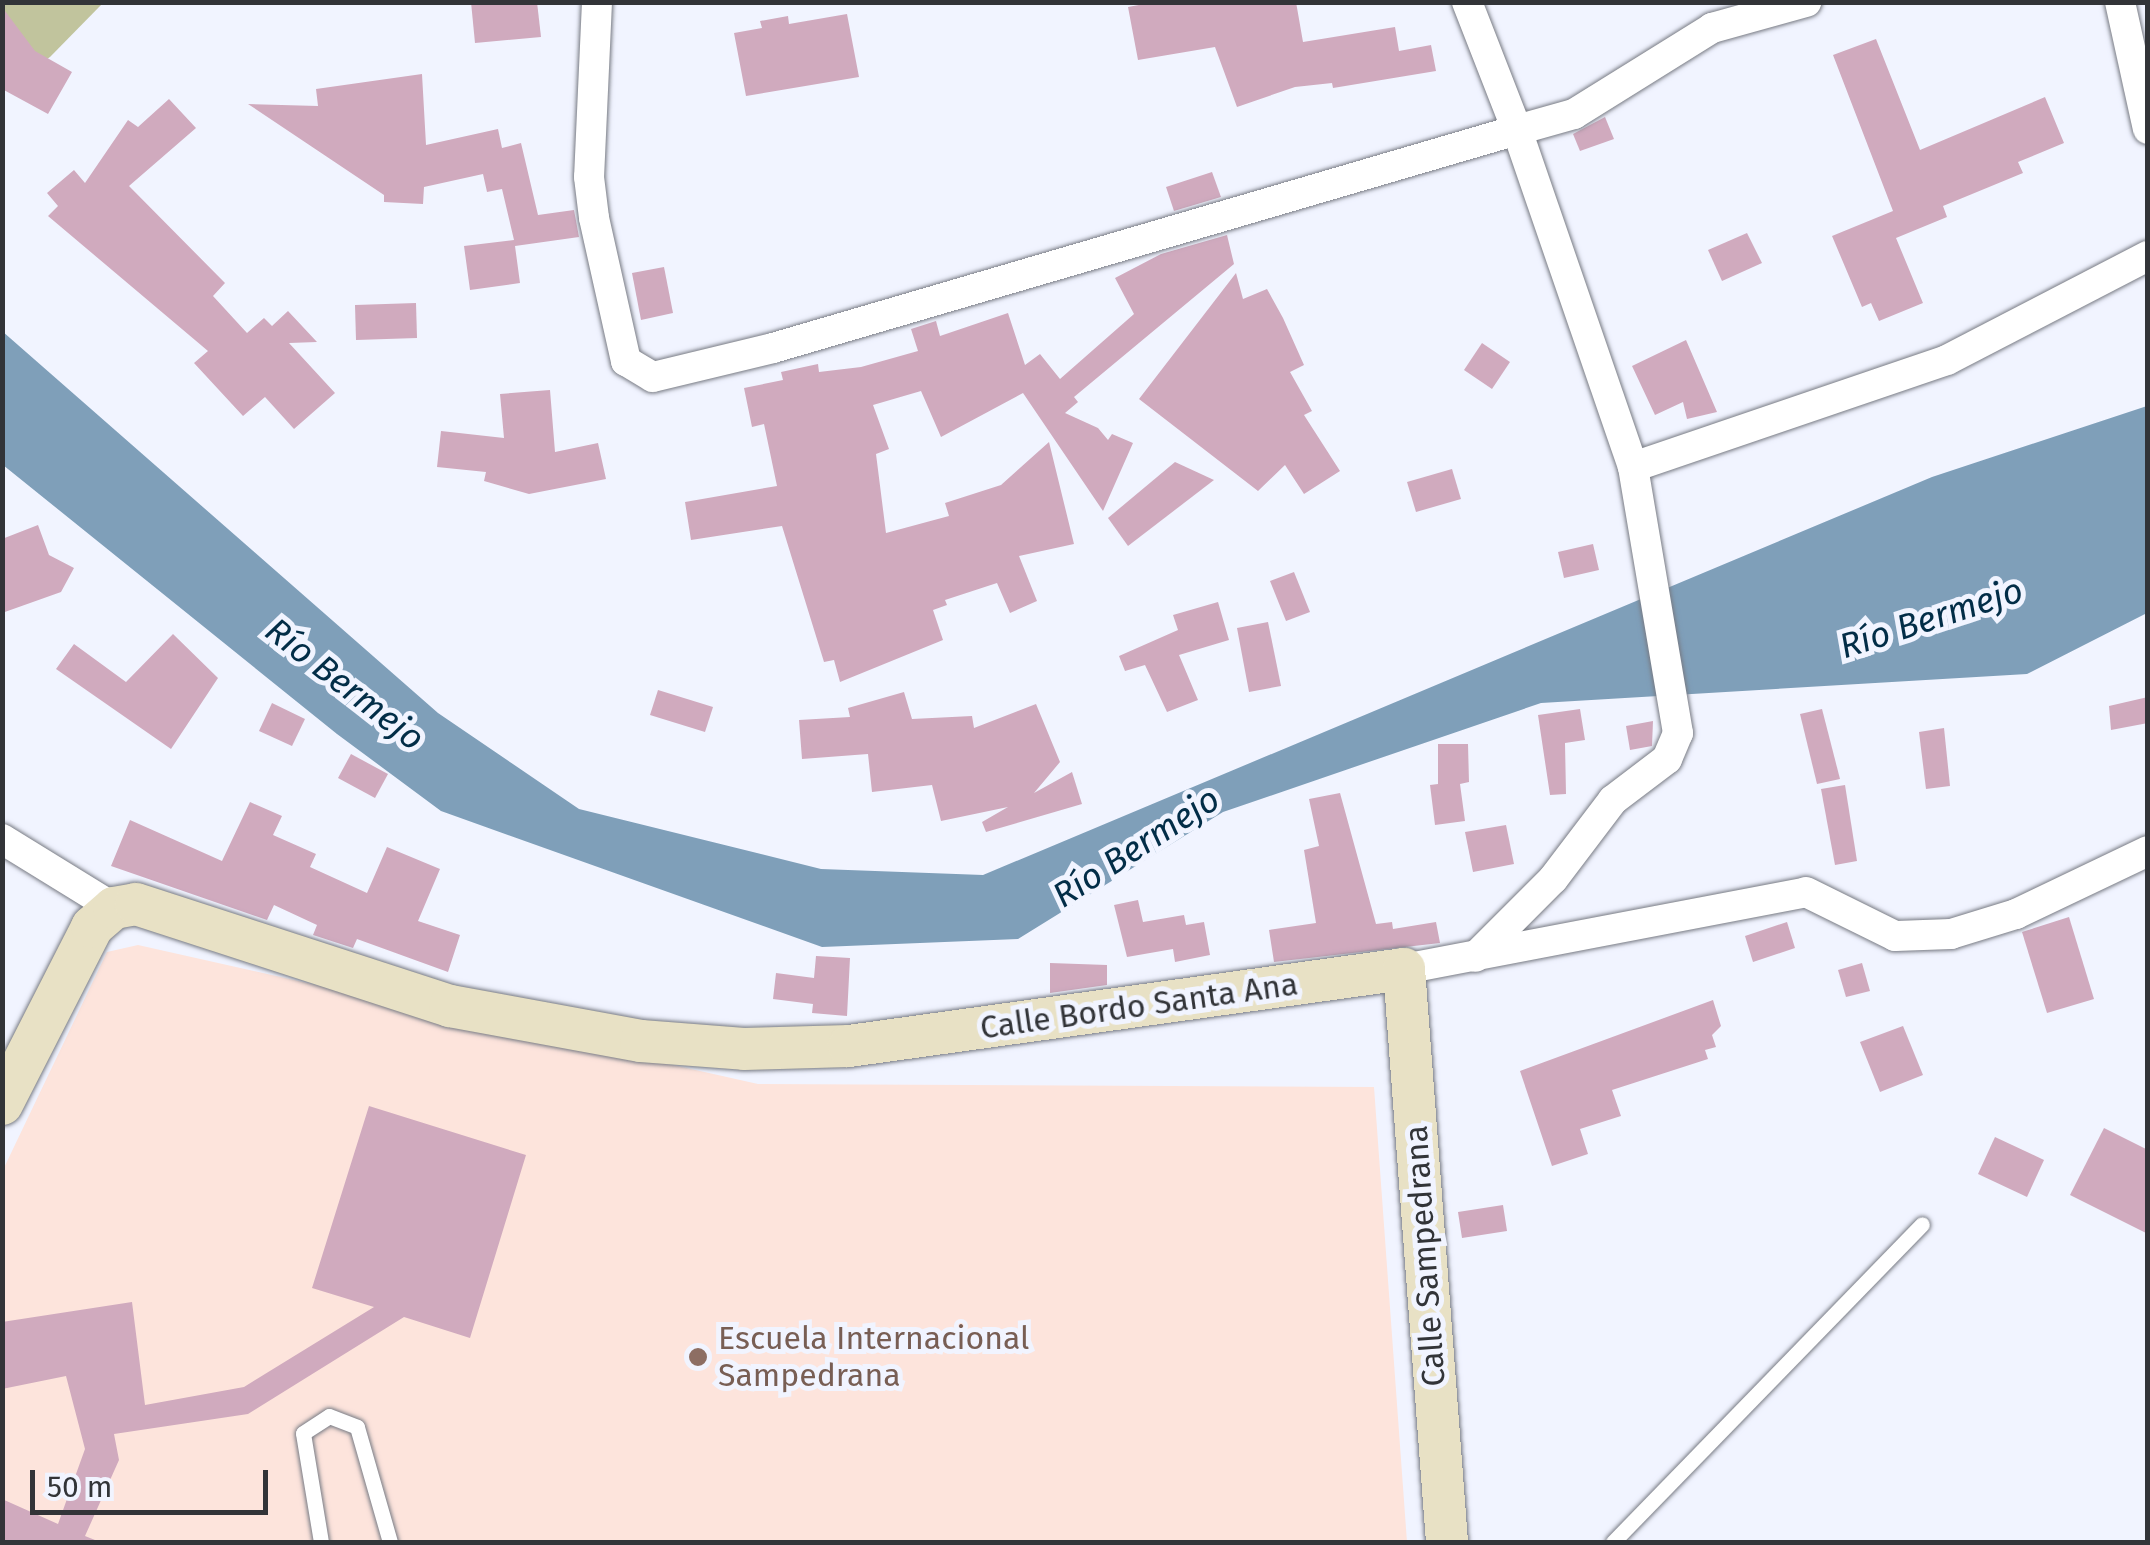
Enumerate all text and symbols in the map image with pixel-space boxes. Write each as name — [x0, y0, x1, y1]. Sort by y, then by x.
water label: Río Bermejo — [1834, 569, 2028, 667]
water label: Río Bermejo — [257, 609, 433, 759]
water label: Río Bermejo — [1045, 778, 1227, 916]
street label: Calle Bordo Santa Ana — [978, 965, 1300, 1047]
street label: Calle Sampedrana — [1397, 1124, 1453, 1388]
place label: Escuela Internacional Sampedrana — [718, 1320, 1029, 1395]
marker: Escuela Internacional Sampedrana — [687, 1346, 709, 1368]
scale bar — [35, 1450, 272, 1512]
text: 50 m — [47, 1469, 112, 1505]

